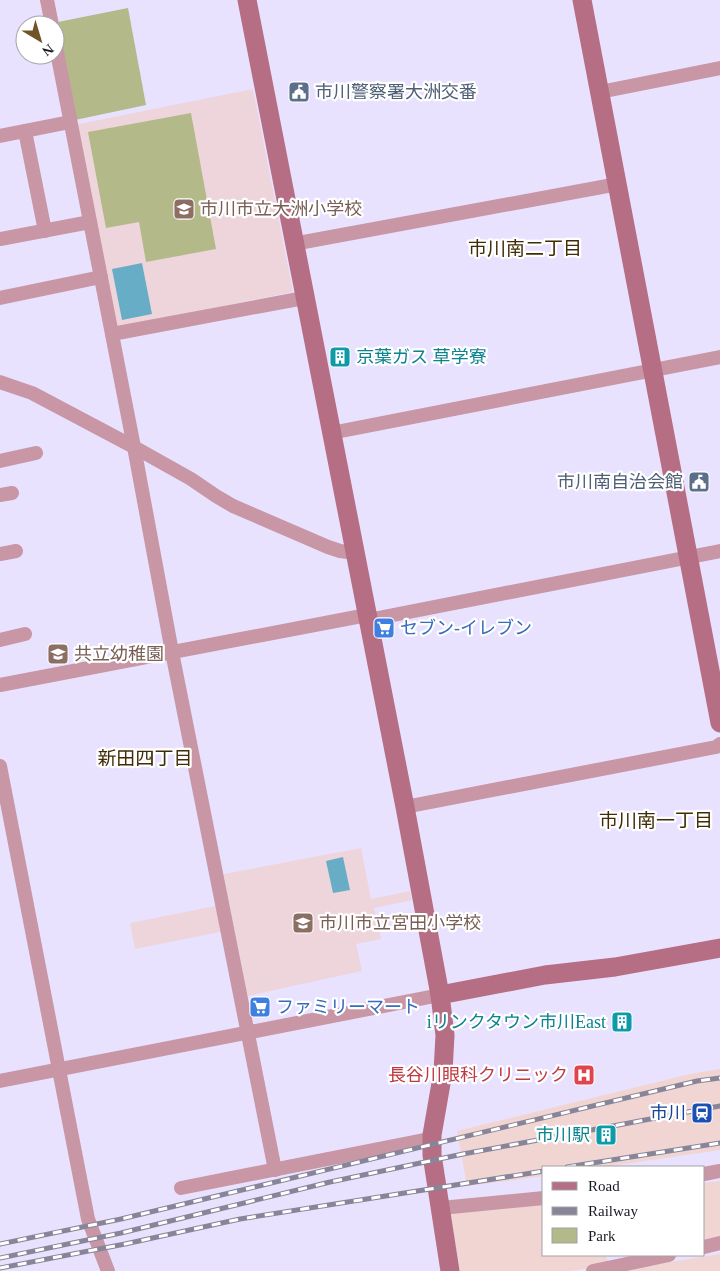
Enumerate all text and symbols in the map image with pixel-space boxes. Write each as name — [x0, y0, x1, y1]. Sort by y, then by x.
north arrow — [15, 15, 65, 65]
text: N — [39, 41, 56, 59]
public building icon: 市川警察署大洲交番 — [287, 80, 311, 104]
place label: 市川警察署大洲交番 — [315, 82, 477, 102]
school or university icon: 市川市立大洲小学校 — [172, 197, 196, 221]
place label: 市川市立大洲小学校 — [200, 199, 362, 219]
district label: 市川南二丁目 — [468, 238, 582, 259]
building icon: 京葉ガス 草学寮 — [328, 345, 352, 369]
place label: 京葉ガス 草学寮 — [356, 347, 487, 367]
public building icon: 市川南自治会館 — [687, 470, 711, 494]
place label: 市川南自治会館 — [557, 472, 683, 492]
supermarket icon: セブン-イレブン — [372, 616, 396, 640]
place label: セブン-イレブン — [400, 618, 532, 638]
school or university icon: 共立幼稚園 — [46, 642, 70, 666]
place label: 共立幼稚園 — [74, 644, 164, 664]
district label: 新田四丁目 — [97, 748, 193, 769]
district label: 市川南一丁目 — [599, 810, 713, 831]
school or university icon: 市川市立宮田小学校 — [291, 911, 315, 935]
place label: 市川市立宮田小学校 — [319, 913, 481, 933]
supermarket icon: ファミリーマート — [248, 995, 272, 1019]
place label: ファミリーマート — [276, 997, 420, 1017]
building icon: iリンクタウン市川East — [610, 1010, 634, 1034]
place label: iリンクタウン市川East — [427, 1012, 606, 1032]
hospital icon: 長谷川眼科クリニック — [572, 1063, 596, 1087]
place label: 長谷川眼科クリニック — [388, 1065, 568, 1085]
station icon: 市川 — [690, 1101, 714, 1125]
place label: 市川 — [650, 1103, 686, 1123]
building icon: 市川駅 — [594, 1123, 618, 1147]
place label: 市川駅 — [536, 1125, 590, 1145]
legend — [542, 1166, 705, 1256]
text: Road — [588, 1178, 620, 1194]
text: Railway — [588, 1203, 638, 1219]
text: Park — [588, 1228, 616, 1244]

